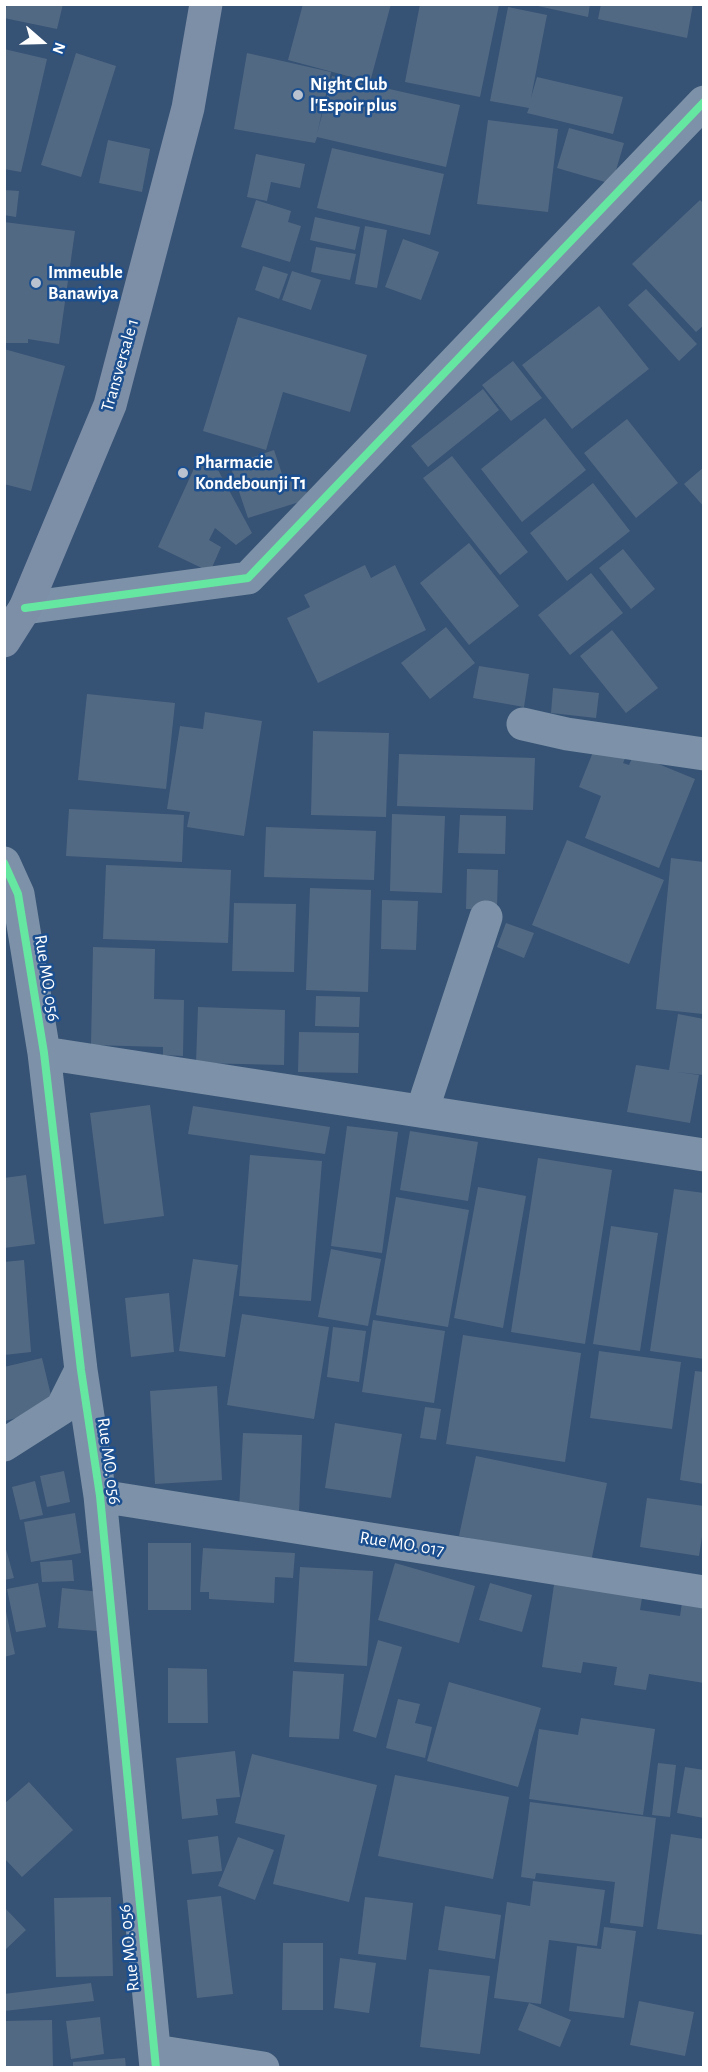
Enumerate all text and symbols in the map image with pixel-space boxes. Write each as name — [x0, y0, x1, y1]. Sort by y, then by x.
north arrow — [12, 12, 72, 72]
text: N — [49, 40, 68, 56]
place label: Night Club l'Espoir plus — [310, 74, 397, 116]
marker: Night Club l'Espoir plus — [291, 88, 305, 102]
place label: Immeuble Banawiya — [48, 262, 123, 304]
marker: Immeuble Banawiya — [29, 276, 43, 290]
street label: Transversale 1 — [96, 316, 144, 414]
place label: Pharmacie Kondebounji T1 — [195, 452, 307, 494]
marker: Pharmacie Kondebounji T1 — [176, 466, 190, 480]
street label: Rue MO. 056 — [29, 933, 65, 1023]
street label: Rue MO. 056 — [92, 1416, 126, 1506]
street label: Rue MO. 017 — [358, 1527, 446, 1561]
street label: Rue MO. 056 — [114, 1903, 144, 1993]

